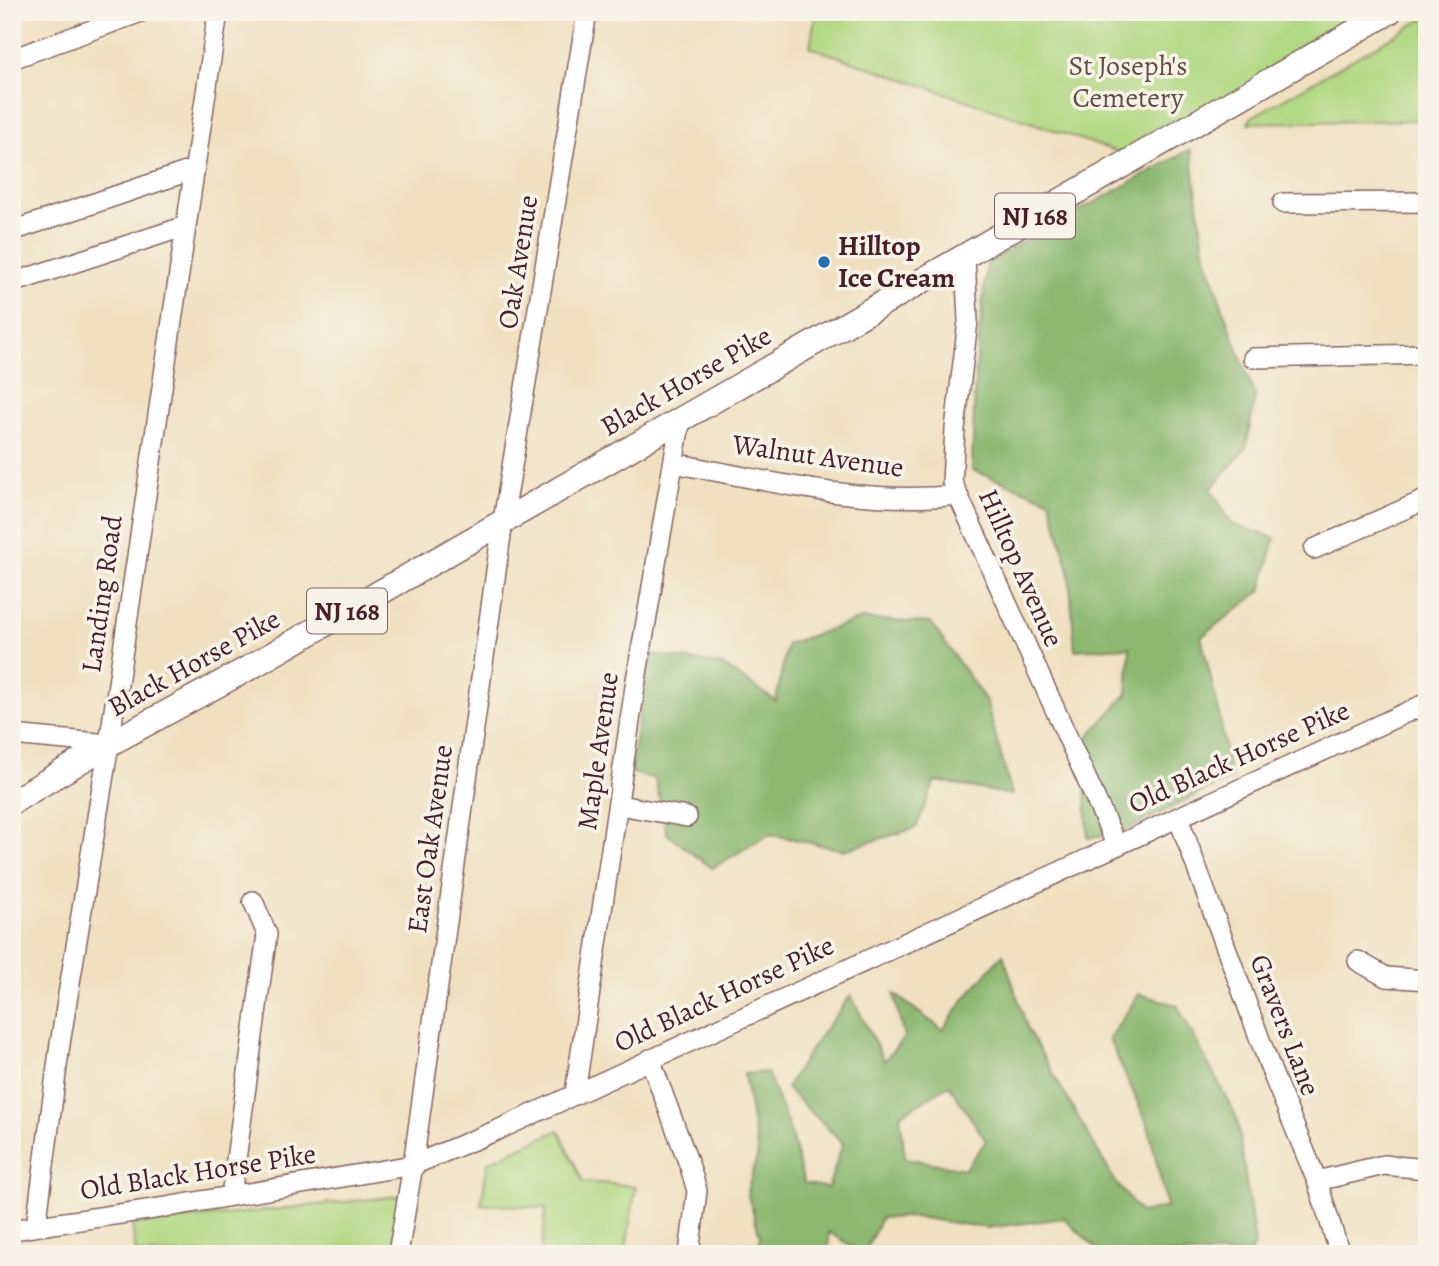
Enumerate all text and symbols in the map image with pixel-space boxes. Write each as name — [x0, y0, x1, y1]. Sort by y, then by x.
park label: St Joseph's Cemetery — [1068, 47, 1188, 117]
street label: Oak Avenue — [489, 192, 547, 332]
road number: NJ 168 — [995, 194, 1075, 238]
place label: Hilltop Ice Cream — [838, 227, 955, 297]
marker: Hilltop Ice Cream — [816, 254, 832, 270]
street label: Black Horse Pike — [594, 317, 778, 445]
street label: Walnut Avenue — [729, 425, 906, 487]
street label: Hilltop Avenue — [969, 483, 1073, 653]
street label: Landing Road — [72, 512, 132, 675]
road number: NJ 168 — [307, 589, 387, 634]
street label: Black Horse Pike — [101, 600, 287, 726]
street label: Maple Avenue — [568, 669, 628, 833]
street label: Old Black Horse Pike — [1122, 691, 1356, 823]
street label: East Oak Avenue — [398, 742, 462, 936]
street label: Old Black Horse Pike — [608, 926, 840, 1062]
street label: Gravers Lane — [1241, 949, 1329, 1101]
street label: Old Black Horse Pike — [77, 1135, 319, 1209]

